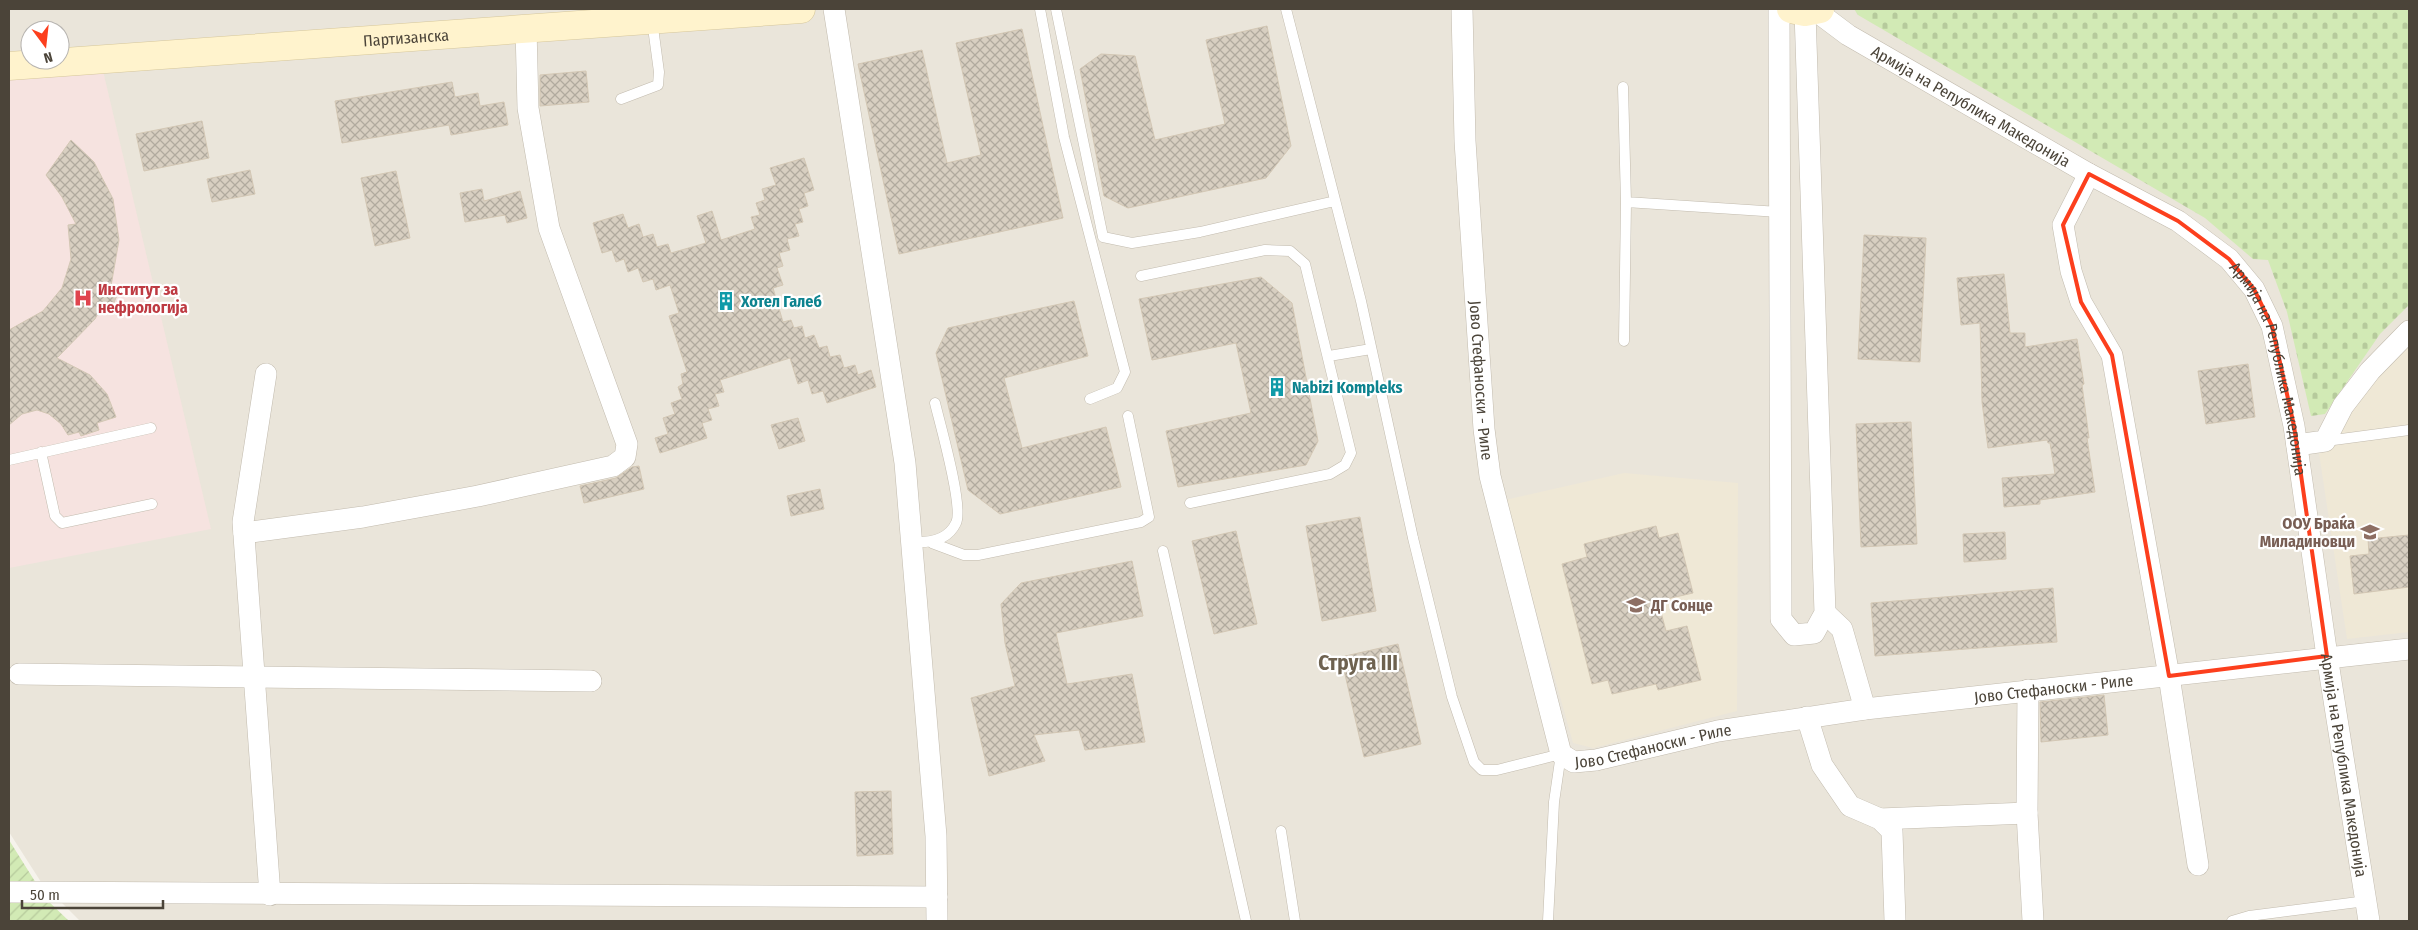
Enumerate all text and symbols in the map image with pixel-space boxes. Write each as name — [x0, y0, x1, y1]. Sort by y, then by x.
north arrow — [20, 20, 70, 70]
street label: Партизанска — [362, 25, 450, 50]
street label: Армија на Република Македонија — [1868, 41, 2074, 171]
text: N — [42, 48, 54, 66]
street label: Армија на Република Македонија — [2226, 258, 2311, 477]
place label: Институт за нефрологија — [98, 280, 188, 317]
hospital icon: Институт за нефрологија — [72, 287, 94, 309]
building icon: Хотел Галеб — [715, 290, 737, 312]
place label: Хотел Галеб — [740, 292, 822, 311]
street label: Јово Стефаноски - Риле — [1466, 300, 1497, 461]
building icon: Nabizi Kompleks — [1266, 376, 1288, 398]
place label: Nabizi Kompleks — [1292, 378, 1402, 397]
place label: ООУ Браќа Миладиновци — [2260, 514, 2355, 551]
school or university icon: ООУ Браќа Миладиновци — [2359, 521, 2381, 543]
school or university icon: ДГ Сонце — [1625, 594, 1647, 616]
place label: ДГ Сонце — [1650, 596, 1713, 615]
district label: Струга III — [1318, 650, 1398, 676]
street label: Армија на Република Македонија — [2317, 652, 2371, 879]
street label: Јово Стефаноски - Риле — [1973, 670, 2134, 706]
street label: Јово Стефаноски - Риле — [1574, 720, 1733, 771]
scale bar — [22, 878, 164, 910]
text: 50 m — [30, 886, 60, 904]

